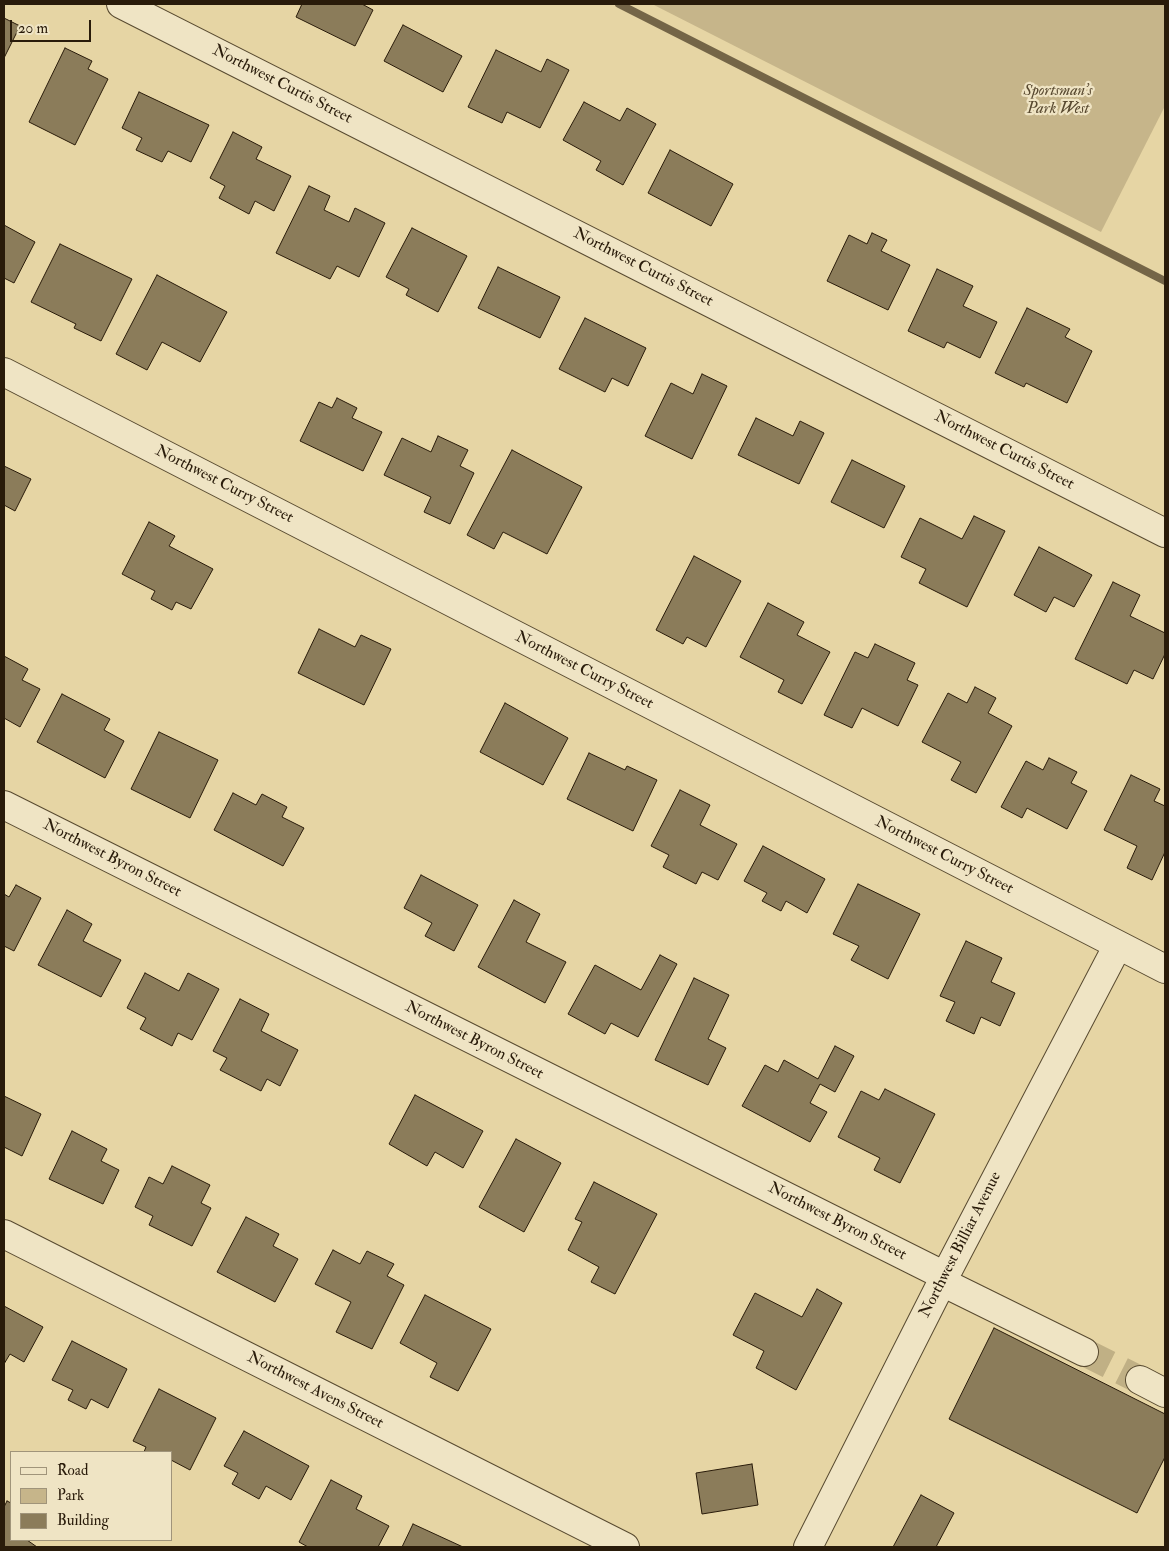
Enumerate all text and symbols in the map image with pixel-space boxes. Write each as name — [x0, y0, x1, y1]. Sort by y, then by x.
scale bar — [12, 10, 94, 42]
text: 20 m — [18, 19, 48, 38]
street label: Northwest Curtis Street — [209, 41, 355, 129]
park label: Sportsman's Park West — [1024, 82, 1092, 120]
street label: Northwest Curtis Street — [570, 224, 716, 312]
street label: Northwest Curtis Street — [931, 407, 1077, 495]
street label: Northwest Curry Street — [152, 442, 296, 528]
street label: Northwest Curry Street — [512, 628, 656, 714]
street label: Northwest Curry Street — [872, 813, 1016, 899]
street label: Northwest Byron Street — [40, 816, 184, 902]
street label: Northwest Byron Street — [402, 998, 546, 1084]
street label: Northwest Billiar Avenue — [916, 1169, 1006, 1321]
street label: Northwest Byron Street — [765, 1179, 909, 1265]
street label: Northwest Avens Street — [244, 1348, 386, 1434]
legend — [10, 1451, 172, 1541]
text: Road — [57, 1461, 88, 1480]
text: Park — [57, 1486, 84, 1505]
text: Building — [57, 1511, 109, 1530]

